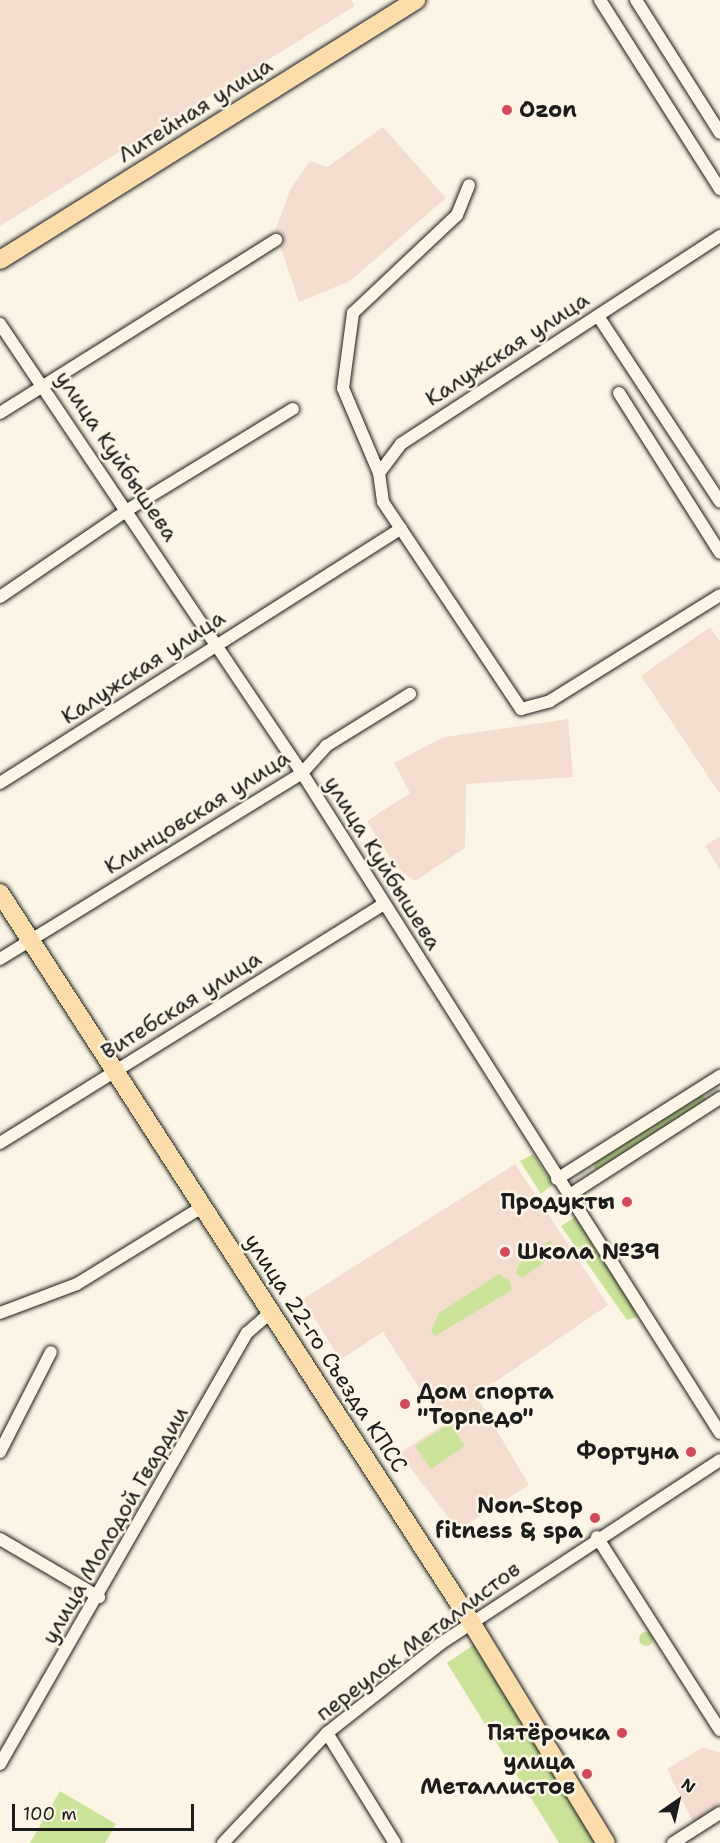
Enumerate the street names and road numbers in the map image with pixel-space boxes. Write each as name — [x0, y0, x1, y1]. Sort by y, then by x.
street label: Литейная улица — [113, 52, 277, 168]
street label: Калужская улица — [420, 286, 594, 412]
street label: улица Куйбышева — [50, 366, 184, 546]
street label: Калужская улица — [56, 604, 230, 730]
street label: Клинцовская улица — [99, 744, 295, 880]
street label: улица Куйбышева — [319, 771, 447, 955]
street label: Витебская улица — [96, 945, 266, 1065]
street label: улица 22-го Съезда КПСС — [239, 1229, 413, 1477]
street label: улица Молодой Гвардии — [36, 1402, 194, 1648]
street label: переулок Металлистов — [311, 1556, 525, 1726]

